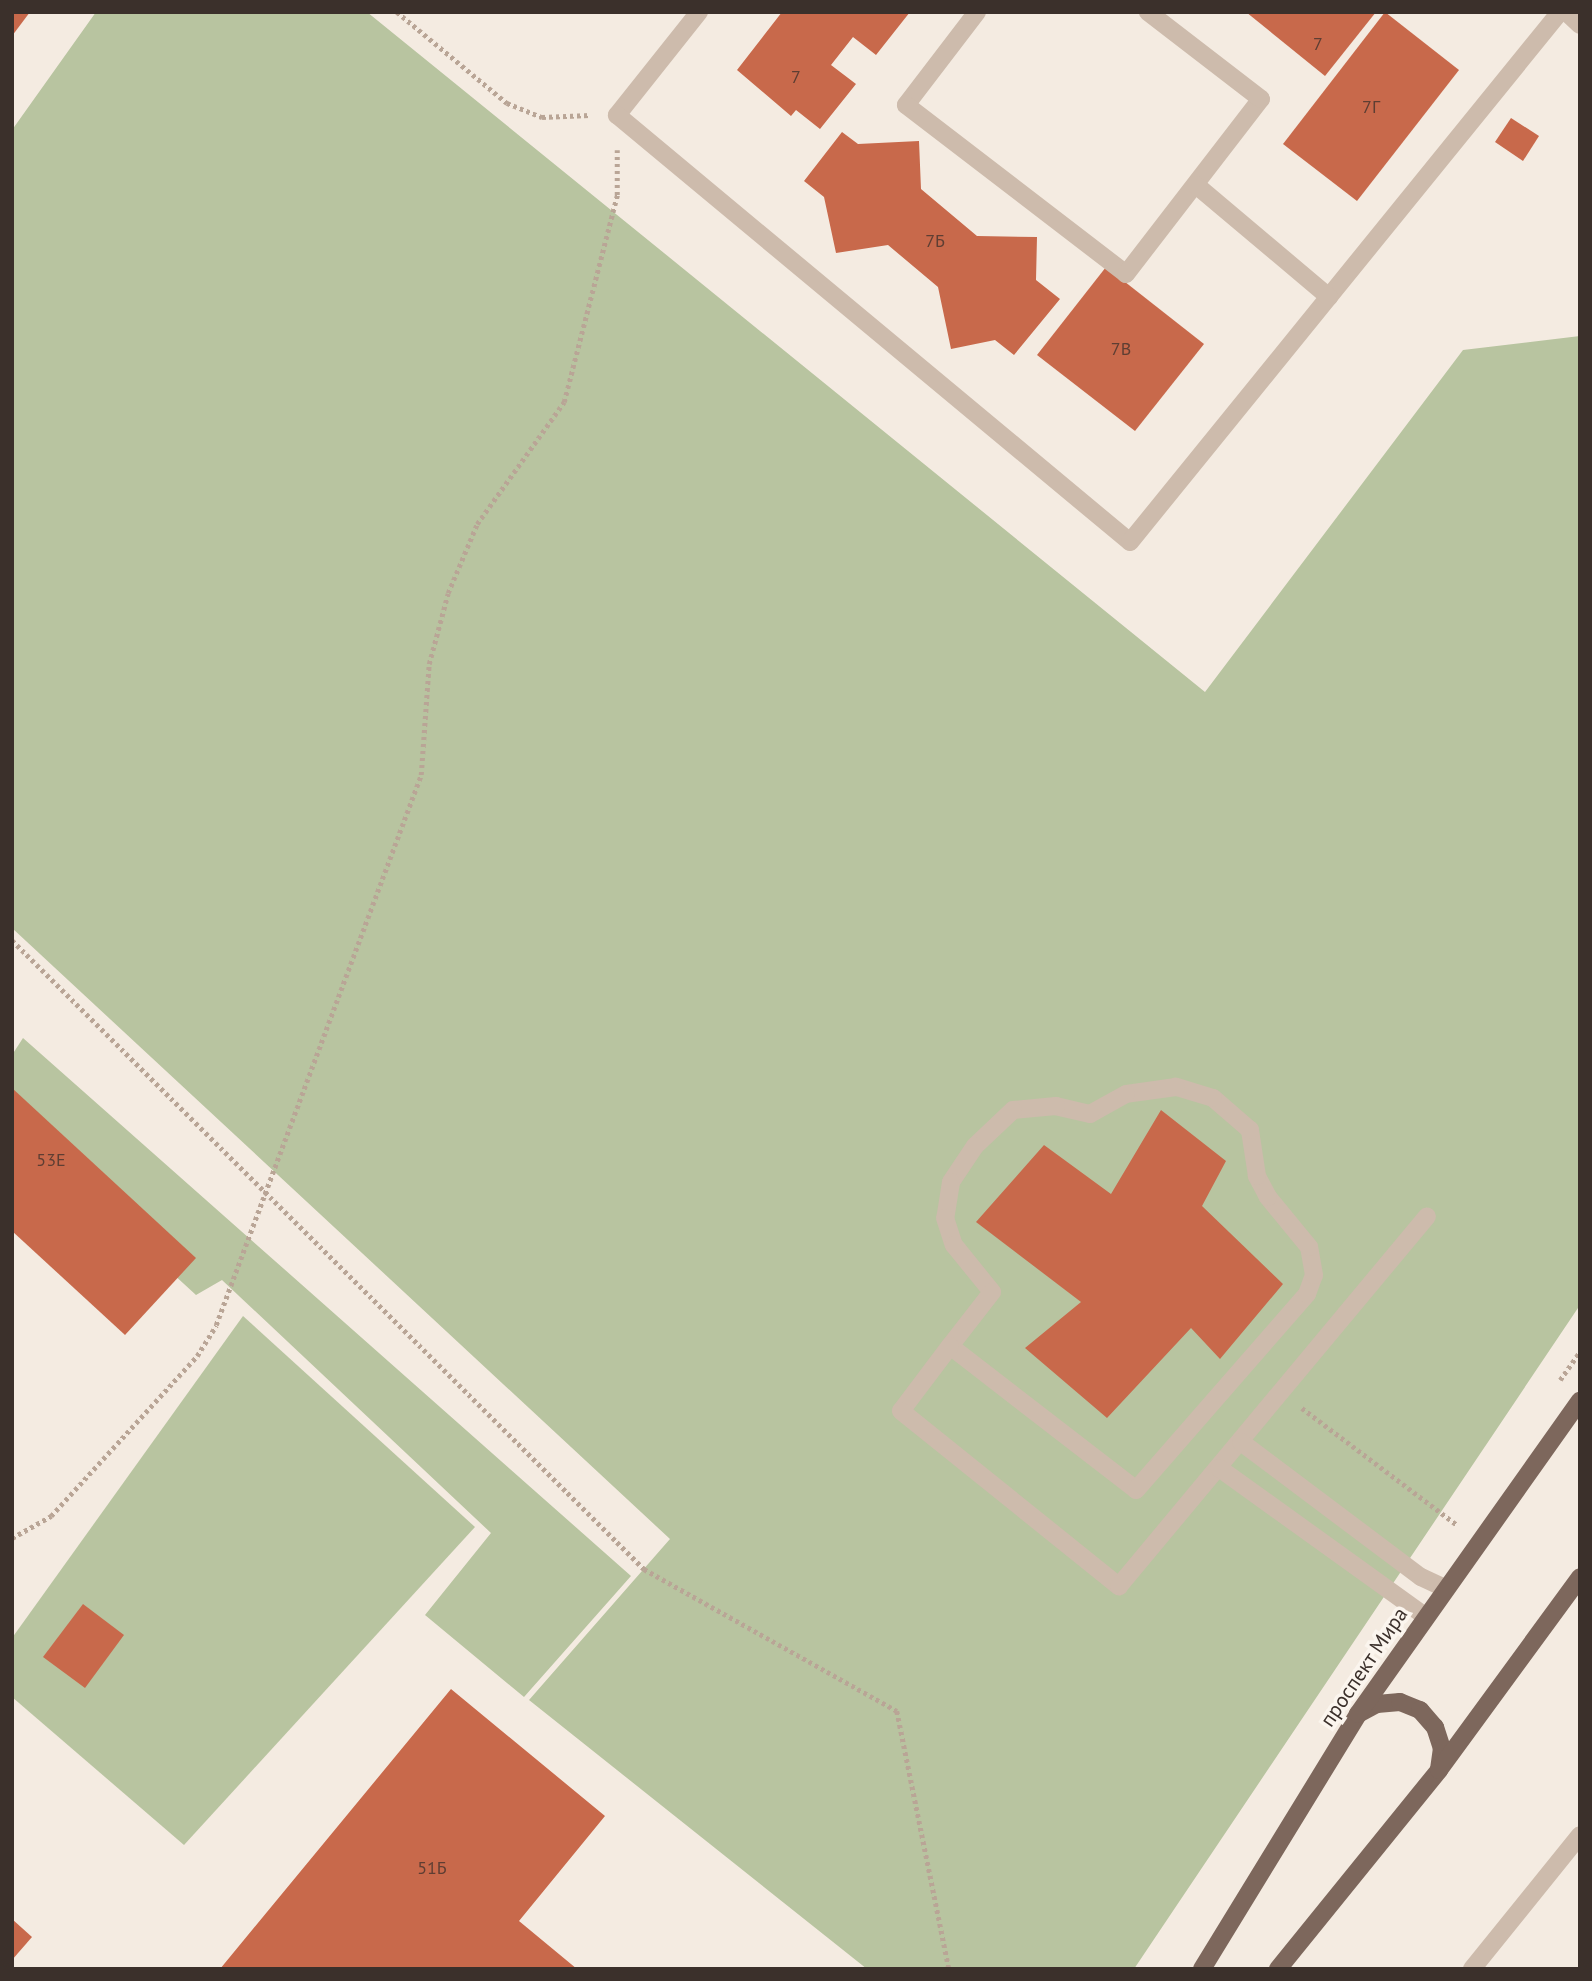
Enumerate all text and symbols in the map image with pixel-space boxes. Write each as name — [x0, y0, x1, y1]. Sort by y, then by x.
house number: 7 — [1313, 33, 1323, 55]
house number: 7 — [791, 66, 801, 88]
house number: 7Г — [1362, 96, 1380, 118]
house number: 7Б — [925, 230, 945, 252]
house number: 7В — [1111, 338, 1131, 360]
house number: 53Е — [36, 1149, 66, 1171]
street label: проспект Мира — [1315, 1602, 1413, 1732]
house number: 51Б — [417, 1857, 447, 1879]

